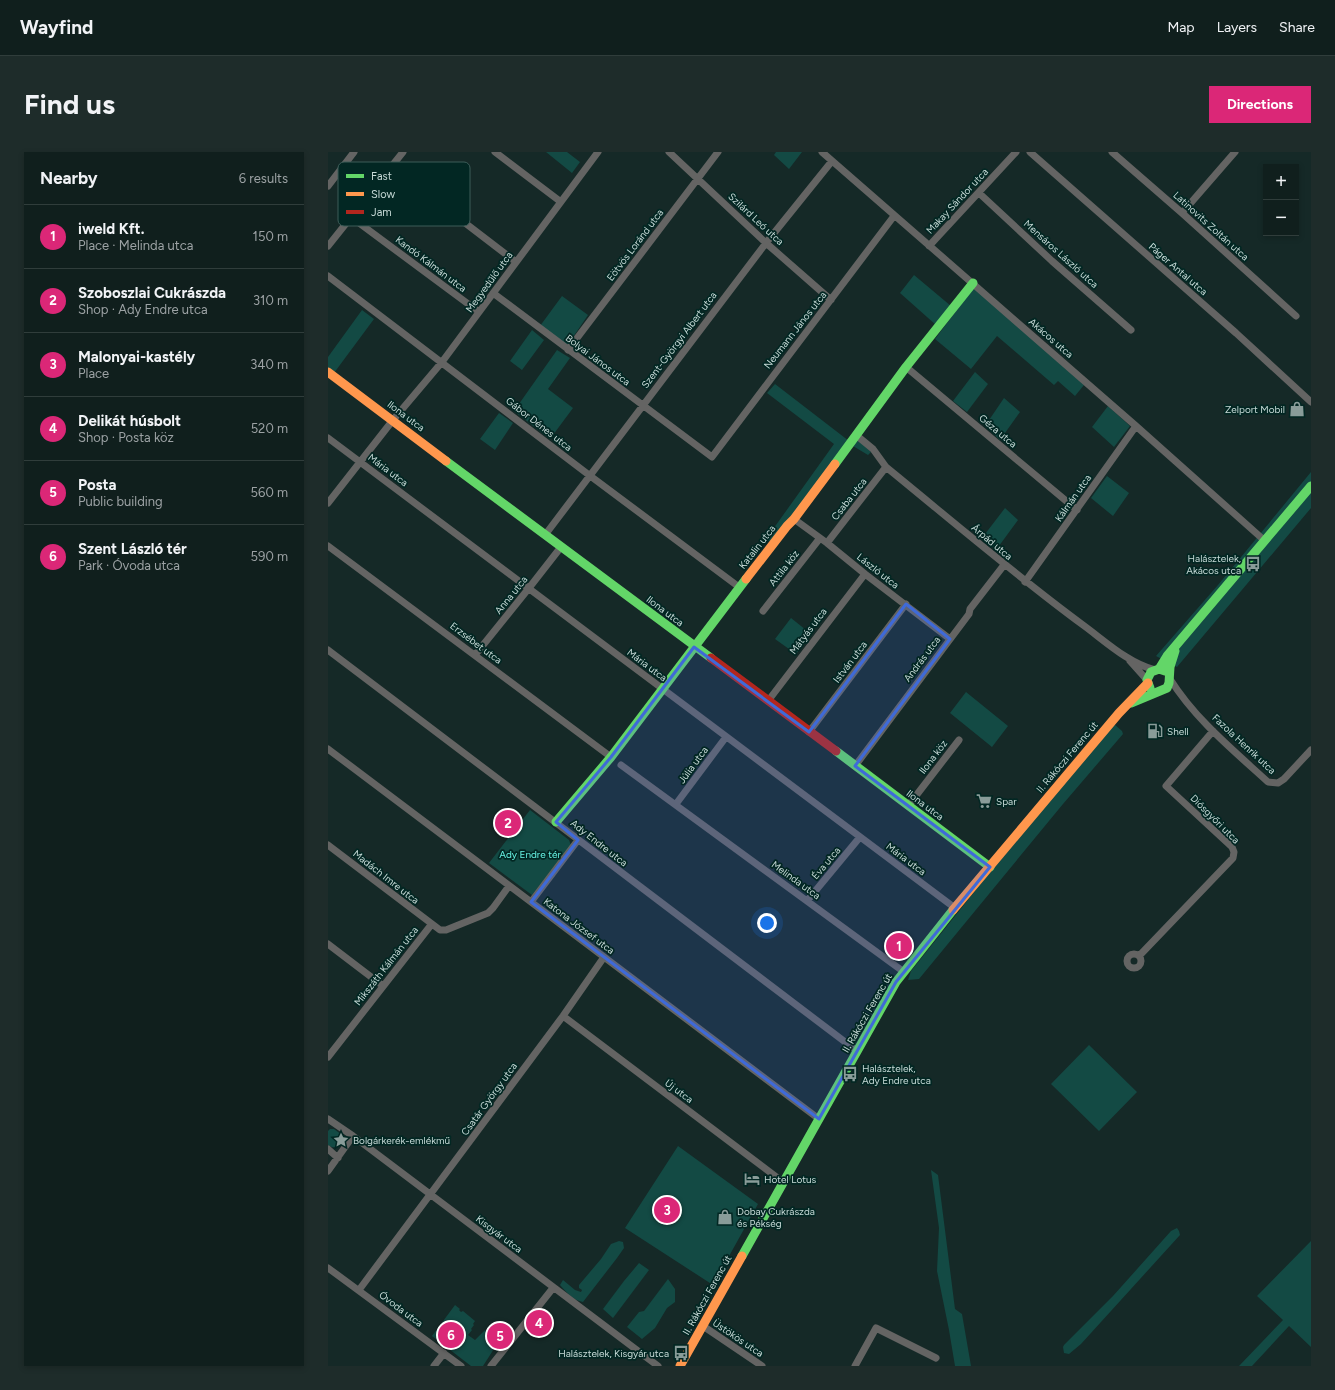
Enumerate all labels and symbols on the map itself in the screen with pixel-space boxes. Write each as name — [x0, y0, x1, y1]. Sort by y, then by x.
legend — [338, 162, 470, 226]
street label: Makay Sándor utca — [923, 165, 991, 237]
text: Fast — [371, 170, 392, 183]
text: Slow — [371, 188, 395, 201]
street label: Latinovits Zoltán utca — [1171, 189, 1251, 263]
street label: Szilárd Leó utca — [726, 190, 786, 248]
text: Jam — [371, 206, 392, 219]
street label: Eötvös Loránd utca — [604, 206, 666, 284]
street label: Mensáros László utca — [1021, 217, 1101, 291]
street label: Kandó Kálmán utca — [393, 233, 469, 295]
street label: Páger Antal utca — [1146, 240, 1210, 298]
street label: Megyedűlő utca — [463, 249, 515, 315]
street label: Szent-Györgyi Albert utca — [638, 289, 720, 391]
street label: Neumann János utca — [761, 289, 829, 371]
street label: Akácos utca — [1026, 315, 1076, 361]
street label: Bolyai János utca — [563, 331, 633, 389]
street label: Gábor Dénes utca — [503, 394, 575, 454]
street label: Ilona utca — [385, 398, 427, 434]
shop icon: Zelport Mobil — [1288, 400, 1306, 418]
place label: Zelport Mobil — [1225, 403, 1285, 416]
street label: Géza utca — [976, 411, 1020, 451]
street label: Mária utca — [365, 451, 411, 489]
street label: Kálmán utca — [1052, 472, 1094, 524]
street label: Csaba utca — [828, 475, 870, 523]
street label: Árpád utca — [969, 521, 1015, 563]
street label: Katalin utca — [736, 522, 778, 572]
street label: Attila köz — [766, 547, 802, 589]
street label: László utca — [854, 550, 902, 592]
place label: Halásztelek, Akácos utca — [1186, 552, 1241, 577]
bus stop icon: Halásztelek, Akácos utca — [1244, 555, 1262, 573]
street label: Anna utca — [492, 573, 530, 617]
street label: Ilona utca — [644, 593, 686, 629]
street label: Mátyás utca — [786, 605, 830, 657]
street label: Erzsébet utca — [447, 619, 505, 667]
street label: András utca — [901, 634, 943, 684]
street label: István utca — [830, 638, 870, 686]
street label: Mária utca — [624, 646, 670, 684]
street label: Fazola Henrik utca — [1209, 711, 1279, 777]
street label: II. Rákóczi Ferenc út — [1033, 718, 1101, 795]
fuel station icon: Shell — [1146, 722, 1164, 740]
place label: Shell — [1167, 725, 1189, 738]
street label: Ilona köz — [916, 737, 950, 777]
street label: Júlia utca — [675, 744, 711, 786]
street label: Ilona utca — [904, 787, 946, 823]
supermarket icon: Spar — [975, 792, 993, 810]
street label: Diósgyőri utca — [1188, 792, 1242, 846]
place label: Spar — [996, 795, 1017, 808]
pin: 2 — [495, 808, 521, 838]
street label: Ady Endre utca — [568, 817, 630, 869]
street label: Mária utca — [883, 840, 929, 878]
street label: Éva utca — [809, 844, 843, 882]
street label: Madách Imre utca — [350, 847, 422, 907]
park label: Ady Endre tér — [499, 848, 561, 861]
street label: Melinda utca — [769, 858, 823, 902]
street label: Katona József utca — [541, 895, 617, 957]
your location — [757, 913, 777, 933]
street label: Mikszáth Kálmán utca — [351, 924, 421, 1008]
pin: 1 — [886, 931, 912, 961]
street label: II. Rákóczi Ferenc út — [839, 971, 895, 1055]
street label: Csatár György utca — [458, 1060, 520, 1138]
place label: Halásztelek, Ady Endre utca — [862, 1062, 931, 1087]
bus stop icon: Halásztelek, Ady Endre utca — [841, 1065, 859, 1083]
street label: Új utca — [662, 1076, 696, 1106]
place icon: Bolgárkerék-emlékmű — [332, 1131, 350, 1149]
place label: Bolgárkerék-emlékmű — [353, 1134, 451, 1147]
hotel icon: Hotel Lotus — [743, 1170, 761, 1188]
place label: Hotel Lotus — [764, 1173, 817, 1186]
pin: 3 — [654, 1195, 680, 1225]
place label: Dobay Cukrászda és Pékség — [737, 1205, 815, 1230]
shop icon: Dobay Cukrászda és Pékség — [716, 1208, 734, 1226]
street label: Kisgyár utca — [473, 1212, 525, 1256]
street label: II. Rákóczi Ferenc út — [680, 1253, 734, 1337]
street label: Óvoda utca — [376, 1288, 426, 1330]
pin: 4 — [526, 1308, 552, 1338]
street label: Üstökös utca — [710, 1316, 766, 1360]
pin: 6 — [438, 1320, 464, 1350]
pin: 5 — [487, 1321, 513, 1351]
bus stop icon: Halásztelek, Kisgyár utca — [672, 1344, 690, 1362]
place label: Halásztelek, Kisgyár utca — [558, 1347, 669, 1360]

